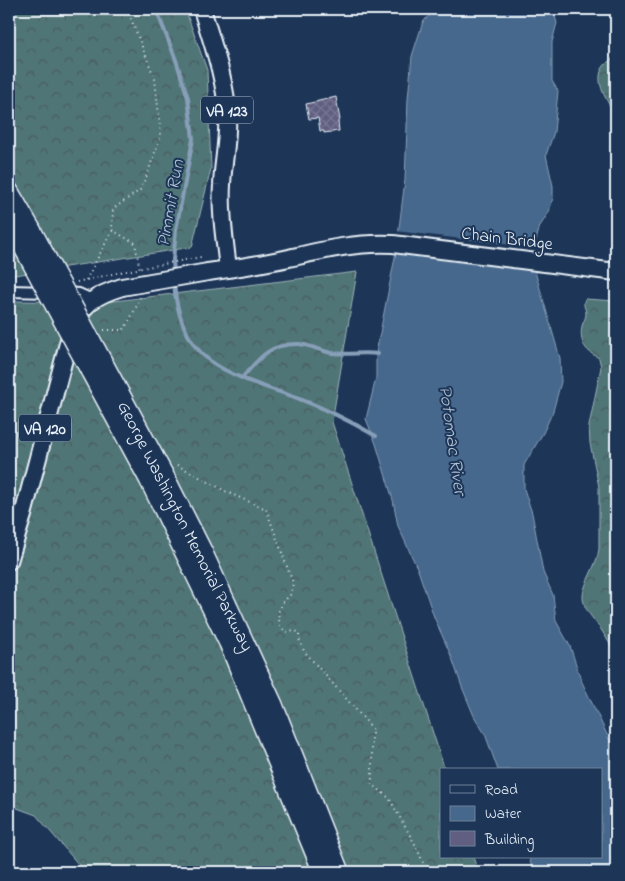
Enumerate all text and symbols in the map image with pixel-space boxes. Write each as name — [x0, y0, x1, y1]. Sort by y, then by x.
road number: VA 123 — [201, 96, 253, 124]
water label: Pimmit Run — [151, 157, 193, 249]
street label: Chain Bridge — [459, 221, 555, 260]
water label: Potomac River — [430, 384, 473, 499]
street label: George Washington Memorial Parkway — [109, 397, 259, 657]
road number: VA 120 — [19, 414, 71, 442]
legend — [440, 768, 602, 858]
text: Road — [485, 779, 518, 801]
text: Water — [485, 803, 521, 825]
text: Building — [484, 829, 534, 852]

